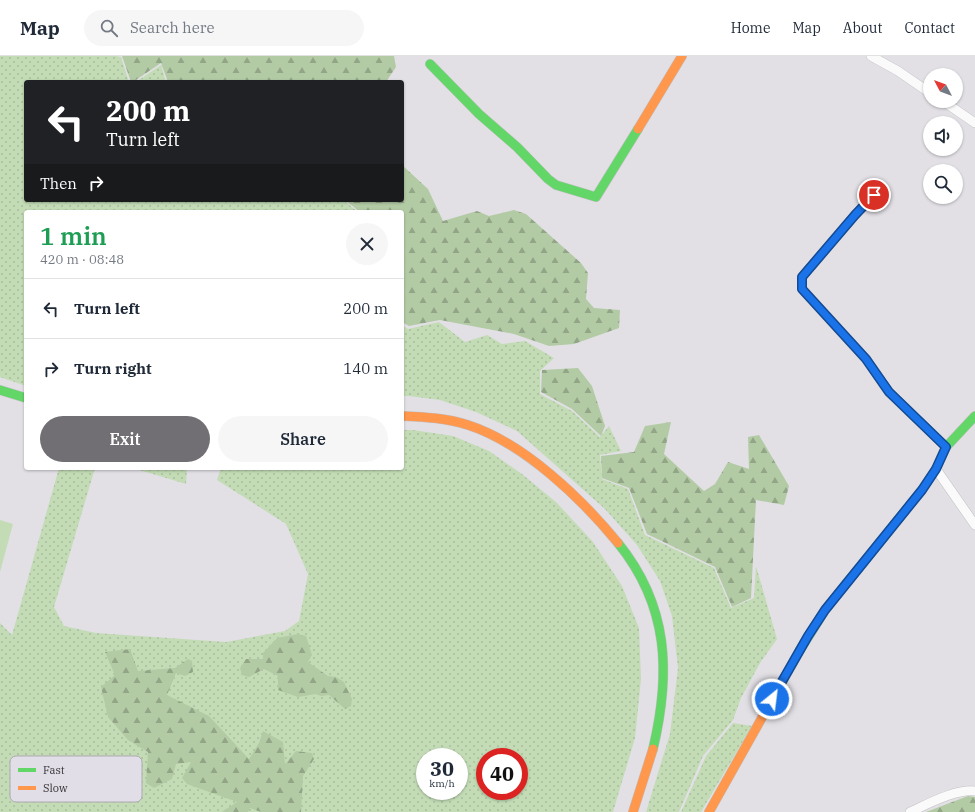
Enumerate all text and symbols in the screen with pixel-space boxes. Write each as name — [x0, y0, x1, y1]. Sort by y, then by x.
search box — [84, 10, 364, 46]
text: Map — [20, 16, 60, 40]
icon: search — [98, 17, 120, 39]
text: Search here — [130, 18, 214, 37]
text: Home — [731, 19, 770, 37]
text: Map — [792, 19, 821, 37]
text: About — [843, 19, 882, 37]
text: Contact — [904, 19, 955, 37]
north arrow — [923, 68, 963, 108]
map controls — [923, 68, 963, 204]
text: 200 m — [106, 92, 190, 129]
icon: left — [40, 96, 92, 148]
button: sound — [923, 116, 963, 156]
text: Turn left — [106, 128, 180, 151]
button: search — [923, 164, 963, 204]
icon: right — [85, 172, 107, 194]
text: Then — [40, 174, 77, 193]
pin — [857, 178, 891, 212]
icon: arrive — [863, 184, 885, 206]
text: 1 min — [40, 220, 107, 252]
button: close — [346, 223, 388, 265]
text: 420 m · 08:48 — [40, 251, 124, 268]
icon: left — [40, 298, 62, 320]
text: Turn left — [74, 299, 140, 318]
text: 200 m — [343, 299, 388, 318]
icon: right — [40, 358, 62, 380]
text: Turn right — [74, 359, 152, 378]
text: 140 m — [343, 359, 388, 378]
button: Exit — [40, 416, 210, 462]
button: Share — [218, 416, 388, 462]
position arrow — [751, 678, 793, 720]
speed limit sign: 40 — [476, 748, 528, 800]
text: 30 — [430, 755, 454, 782]
legend — [10, 756, 142, 802]
text: Fast — [43, 763, 65, 777]
text: km/h — [429, 777, 455, 790]
text: Slow — [43, 781, 68, 795]

